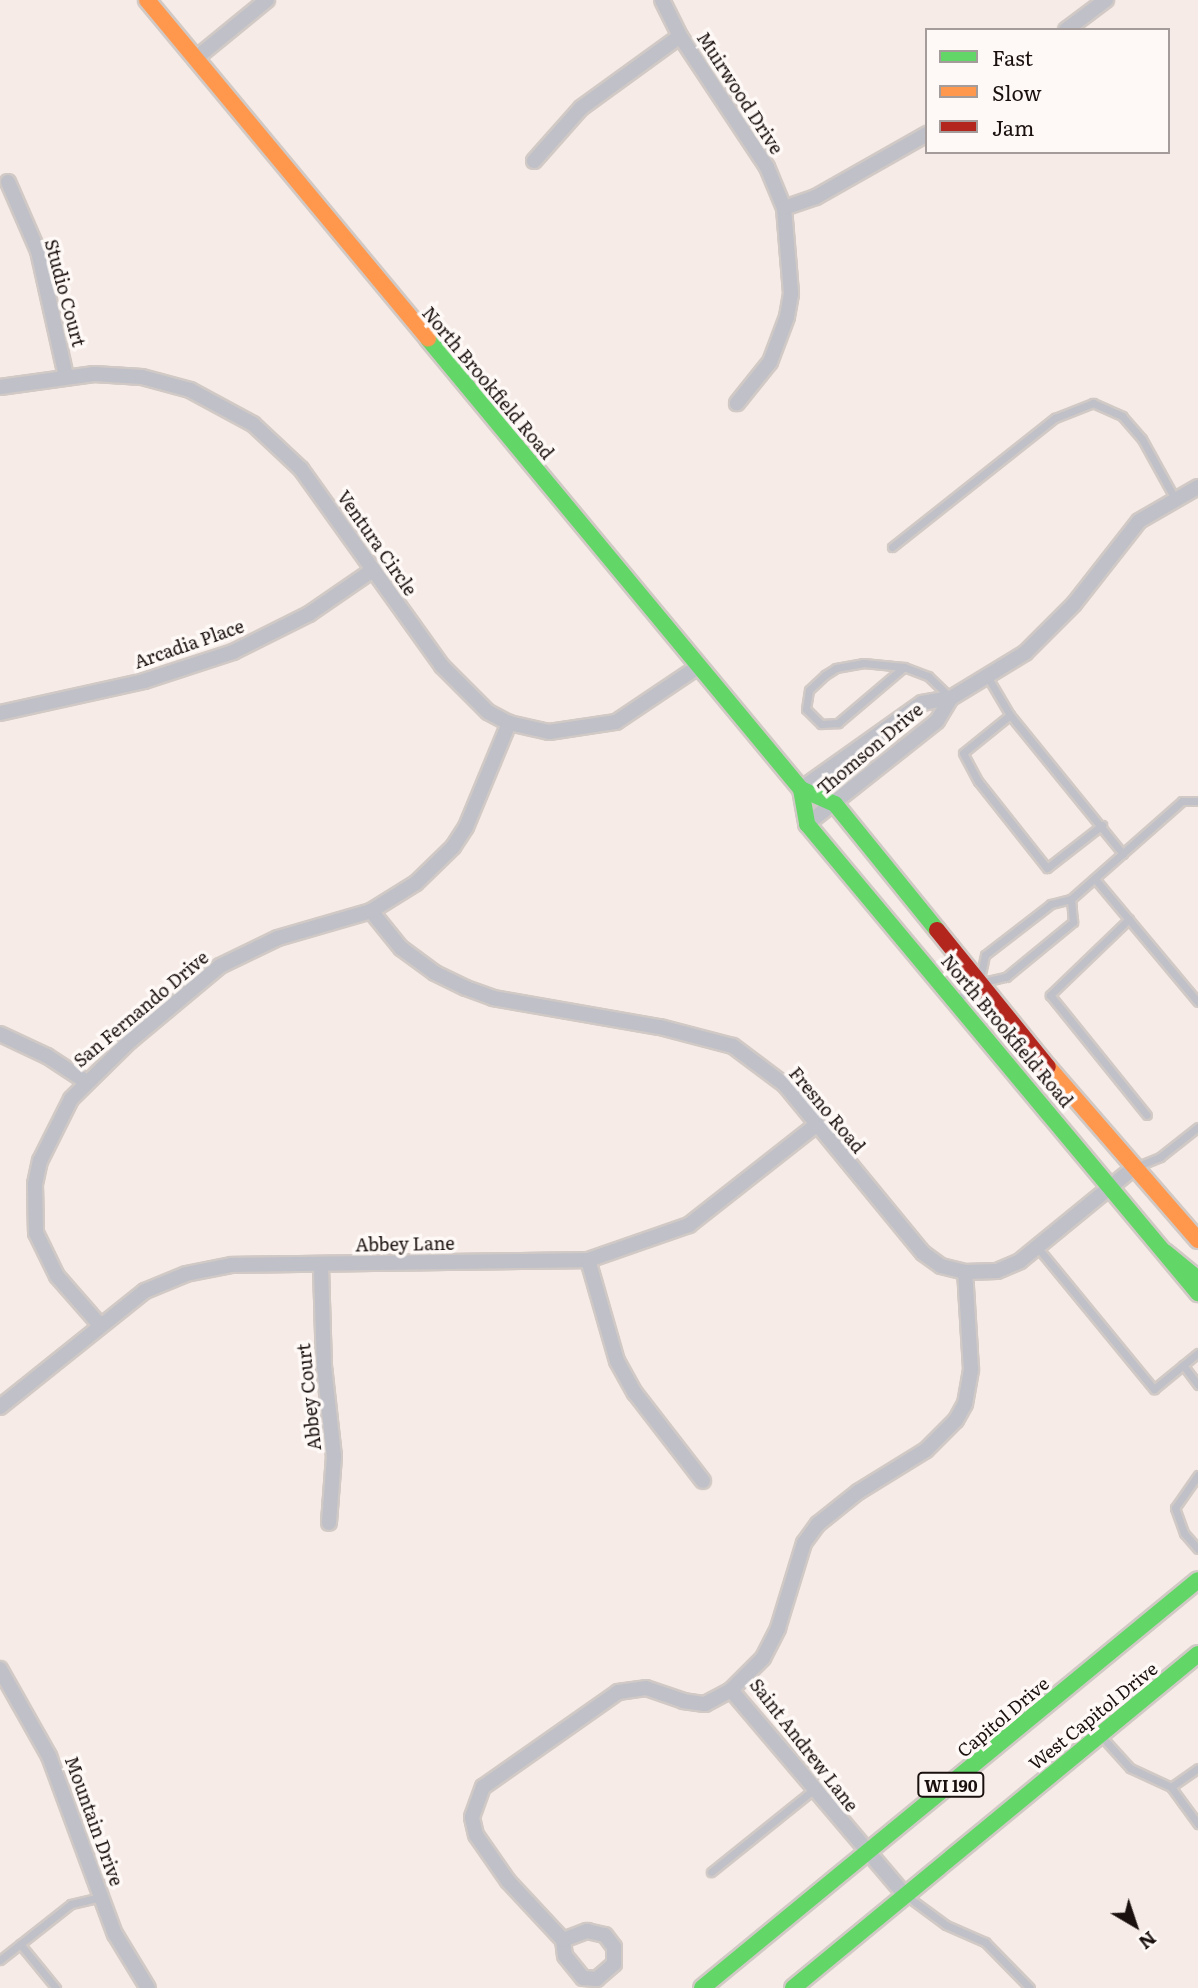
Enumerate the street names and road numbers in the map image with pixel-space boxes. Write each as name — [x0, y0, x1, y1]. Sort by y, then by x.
street label: Muirwood Drive — [692, 28, 788, 158]
street label: Studio Court — [40, 237, 90, 349]
street label: North Brookfield Road — [418, 302, 558, 464]
street label: Ventura Circle — [333, 486, 421, 600]
street label: Arcadia Place — [131, 615, 247, 673]
street label: Thomson Drive — [813, 699, 927, 799]
street label: San Fernando Drive — [69, 946, 213, 1072]
street label: North Brookfield Road — [937, 950, 1077, 1112]
street label: Fresno Road — [785, 1063, 869, 1157]
street label: Abbey Lane — [355, 1232, 455, 1256]
street label: Abbey Court — [293, 1342, 325, 1452]
street label: West Capitol Drive — [1024, 1658, 1162, 1774]
street label: Capitol Drive — [953, 1672, 1053, 1762]
street label: Saint Andrew Lane — [745, 1674, 863, 1816]
street label: Mountain Drive — [61, 1753, 127, 1889]
road number: WI 190 — [916, 1772, 986, 1798]

